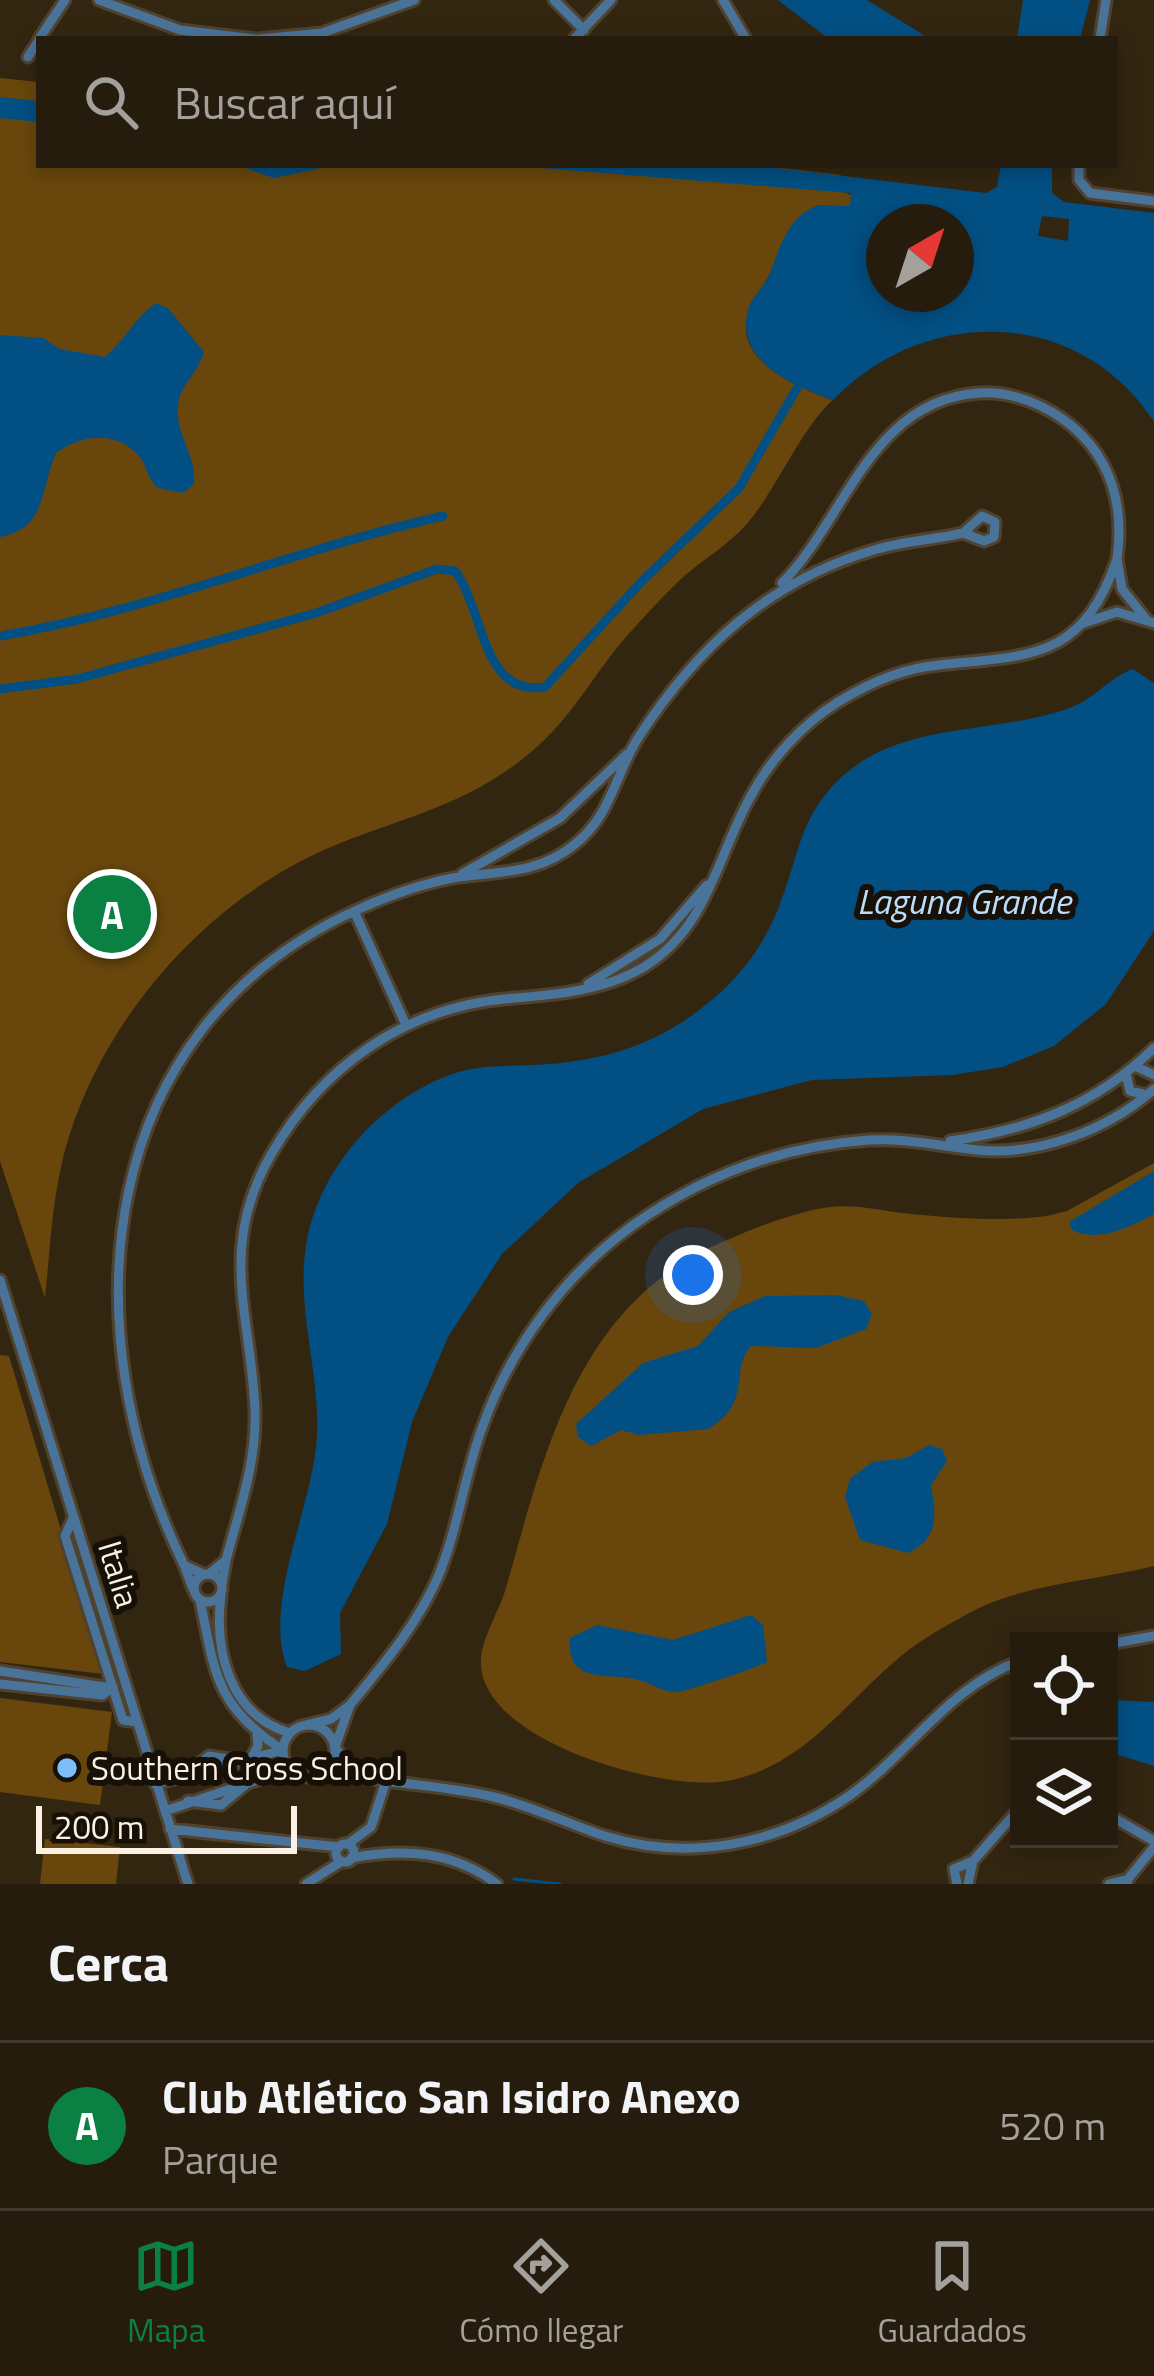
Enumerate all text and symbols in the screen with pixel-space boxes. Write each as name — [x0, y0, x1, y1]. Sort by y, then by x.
search box — [36, 36, 1118, 168]
text: Buscar aquí — [174, 68, 394, 136]
icon: search — [78, 69, 144, 135]
north arrow — [866, 204, 974, 312]
pin: A — [73, 869, 151, 959]
water label: Laguna Grande — [857, 873, 1073, 928]
your location — [663, 1245, 723, 1305]
street label: Italia — [85, 1534, 153, 1614]
map controls — [1010, 1632, 1118, 1848]
button: locate — [1010, 1632, 1118, 1740]
button: layers — [1010, 1740, 1118, 1848]
place label: Southern Cross School — [91, 1743, 403, 1793]
marker: Southern Cross School — [54, 1755, 80, 1781]
scale bar — [36, 1800, 297, 1853]
text: 200 m — [54, 1802, 144, 1852]
text: Cerca — [48, 1923, 169, 2001]
text: Club Atlético San Isidro Anexo — [162, 2062, 741, 2130]
text: A — [75, 2096, 99, 2155]
text: 520 m — [999, 2096, 1106, 2155]
text: Parque — [162, 2130, 278, 2189]
tab: Mapa — [127, 2233, 205, 2355]
tab: Cómo llegar — [459, 2233, 623, 2355]
tab: Guardados — [877, 2233, 1027, 2355]

